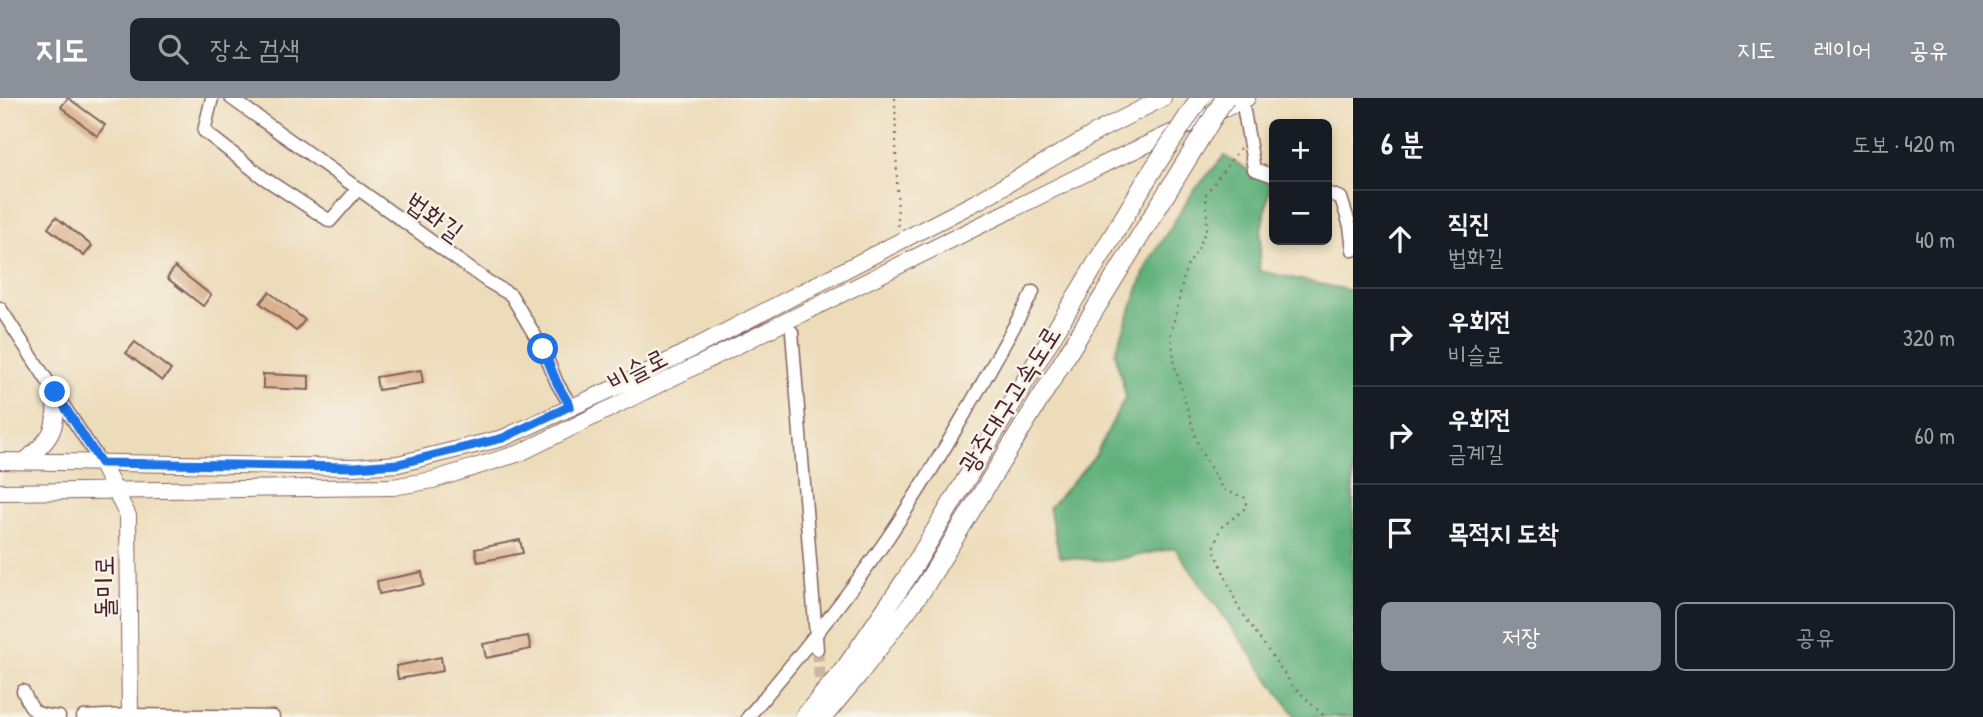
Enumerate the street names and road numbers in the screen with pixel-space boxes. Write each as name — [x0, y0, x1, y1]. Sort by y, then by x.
street label: 법화길 — [399, 183, 471, 249]
street label: 광주대구고속도로 — [950, 319, 1068, 479]
street label: 비슬로 — [601, 339, 673, 399]
street label: 돌미로 — [86, 555, 122, 619]

